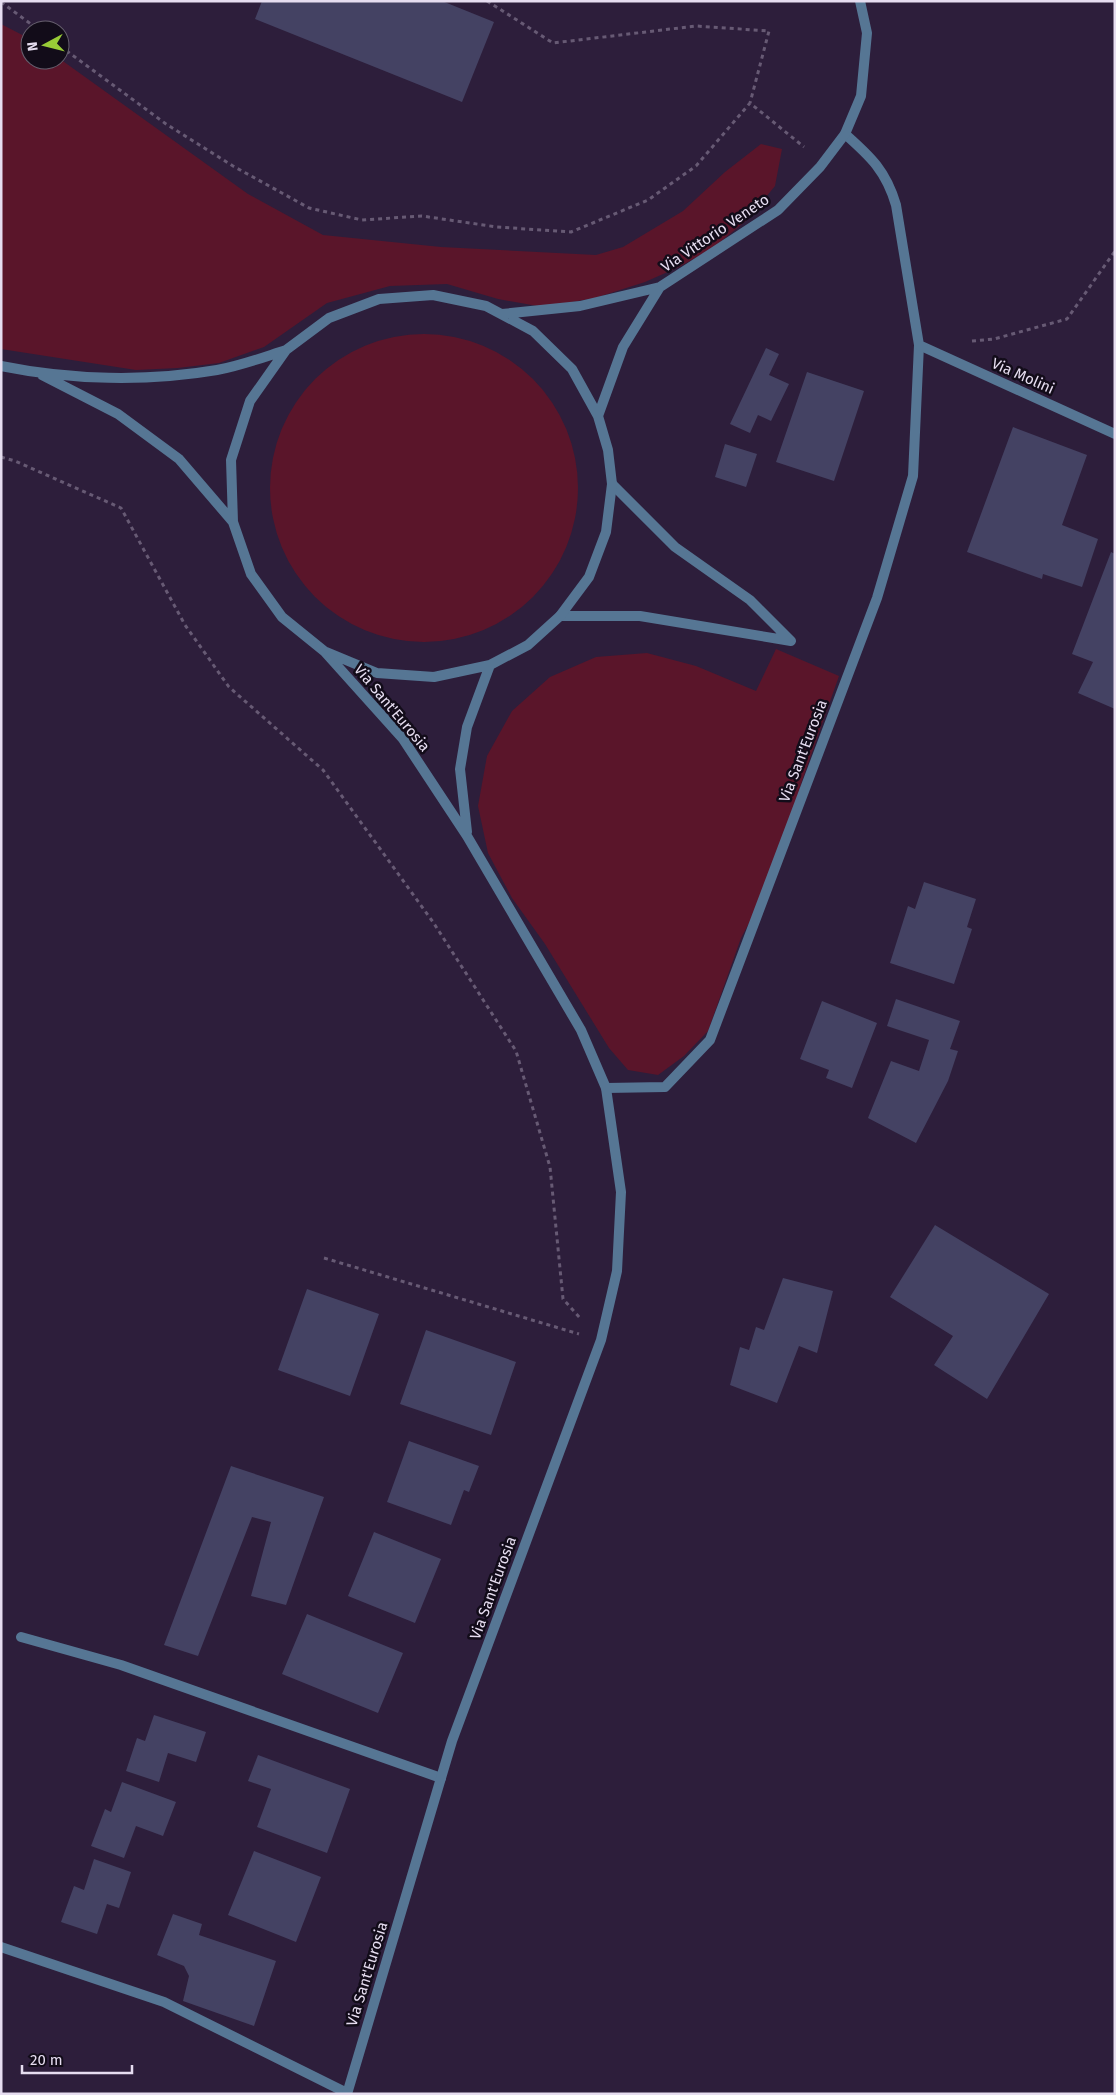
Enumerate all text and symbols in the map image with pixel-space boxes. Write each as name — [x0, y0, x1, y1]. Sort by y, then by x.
north arrow — [20, 20, 70, 70]
text: N — [24, 41, 42, 52]
street label: Via Vittorio Veneto — [658, 190, 772, 276]
street label: Via Molini — [989, 354, 1057, 398]
street label: Via Sant'Eurosia — [350, 661, 434, 755]
street label: Via Sant'Eurosia — [775, 697, 831, 805]
street label: Via Sant'Eurosia — [466, 1534, 520, 1642]
street label: Via Sant'Eurosia — [343, 1920, 391, 2028]
scale bar — [22, 2042, 132, 2074]
text: 20 m — [30, 2051, 63, 2069]

